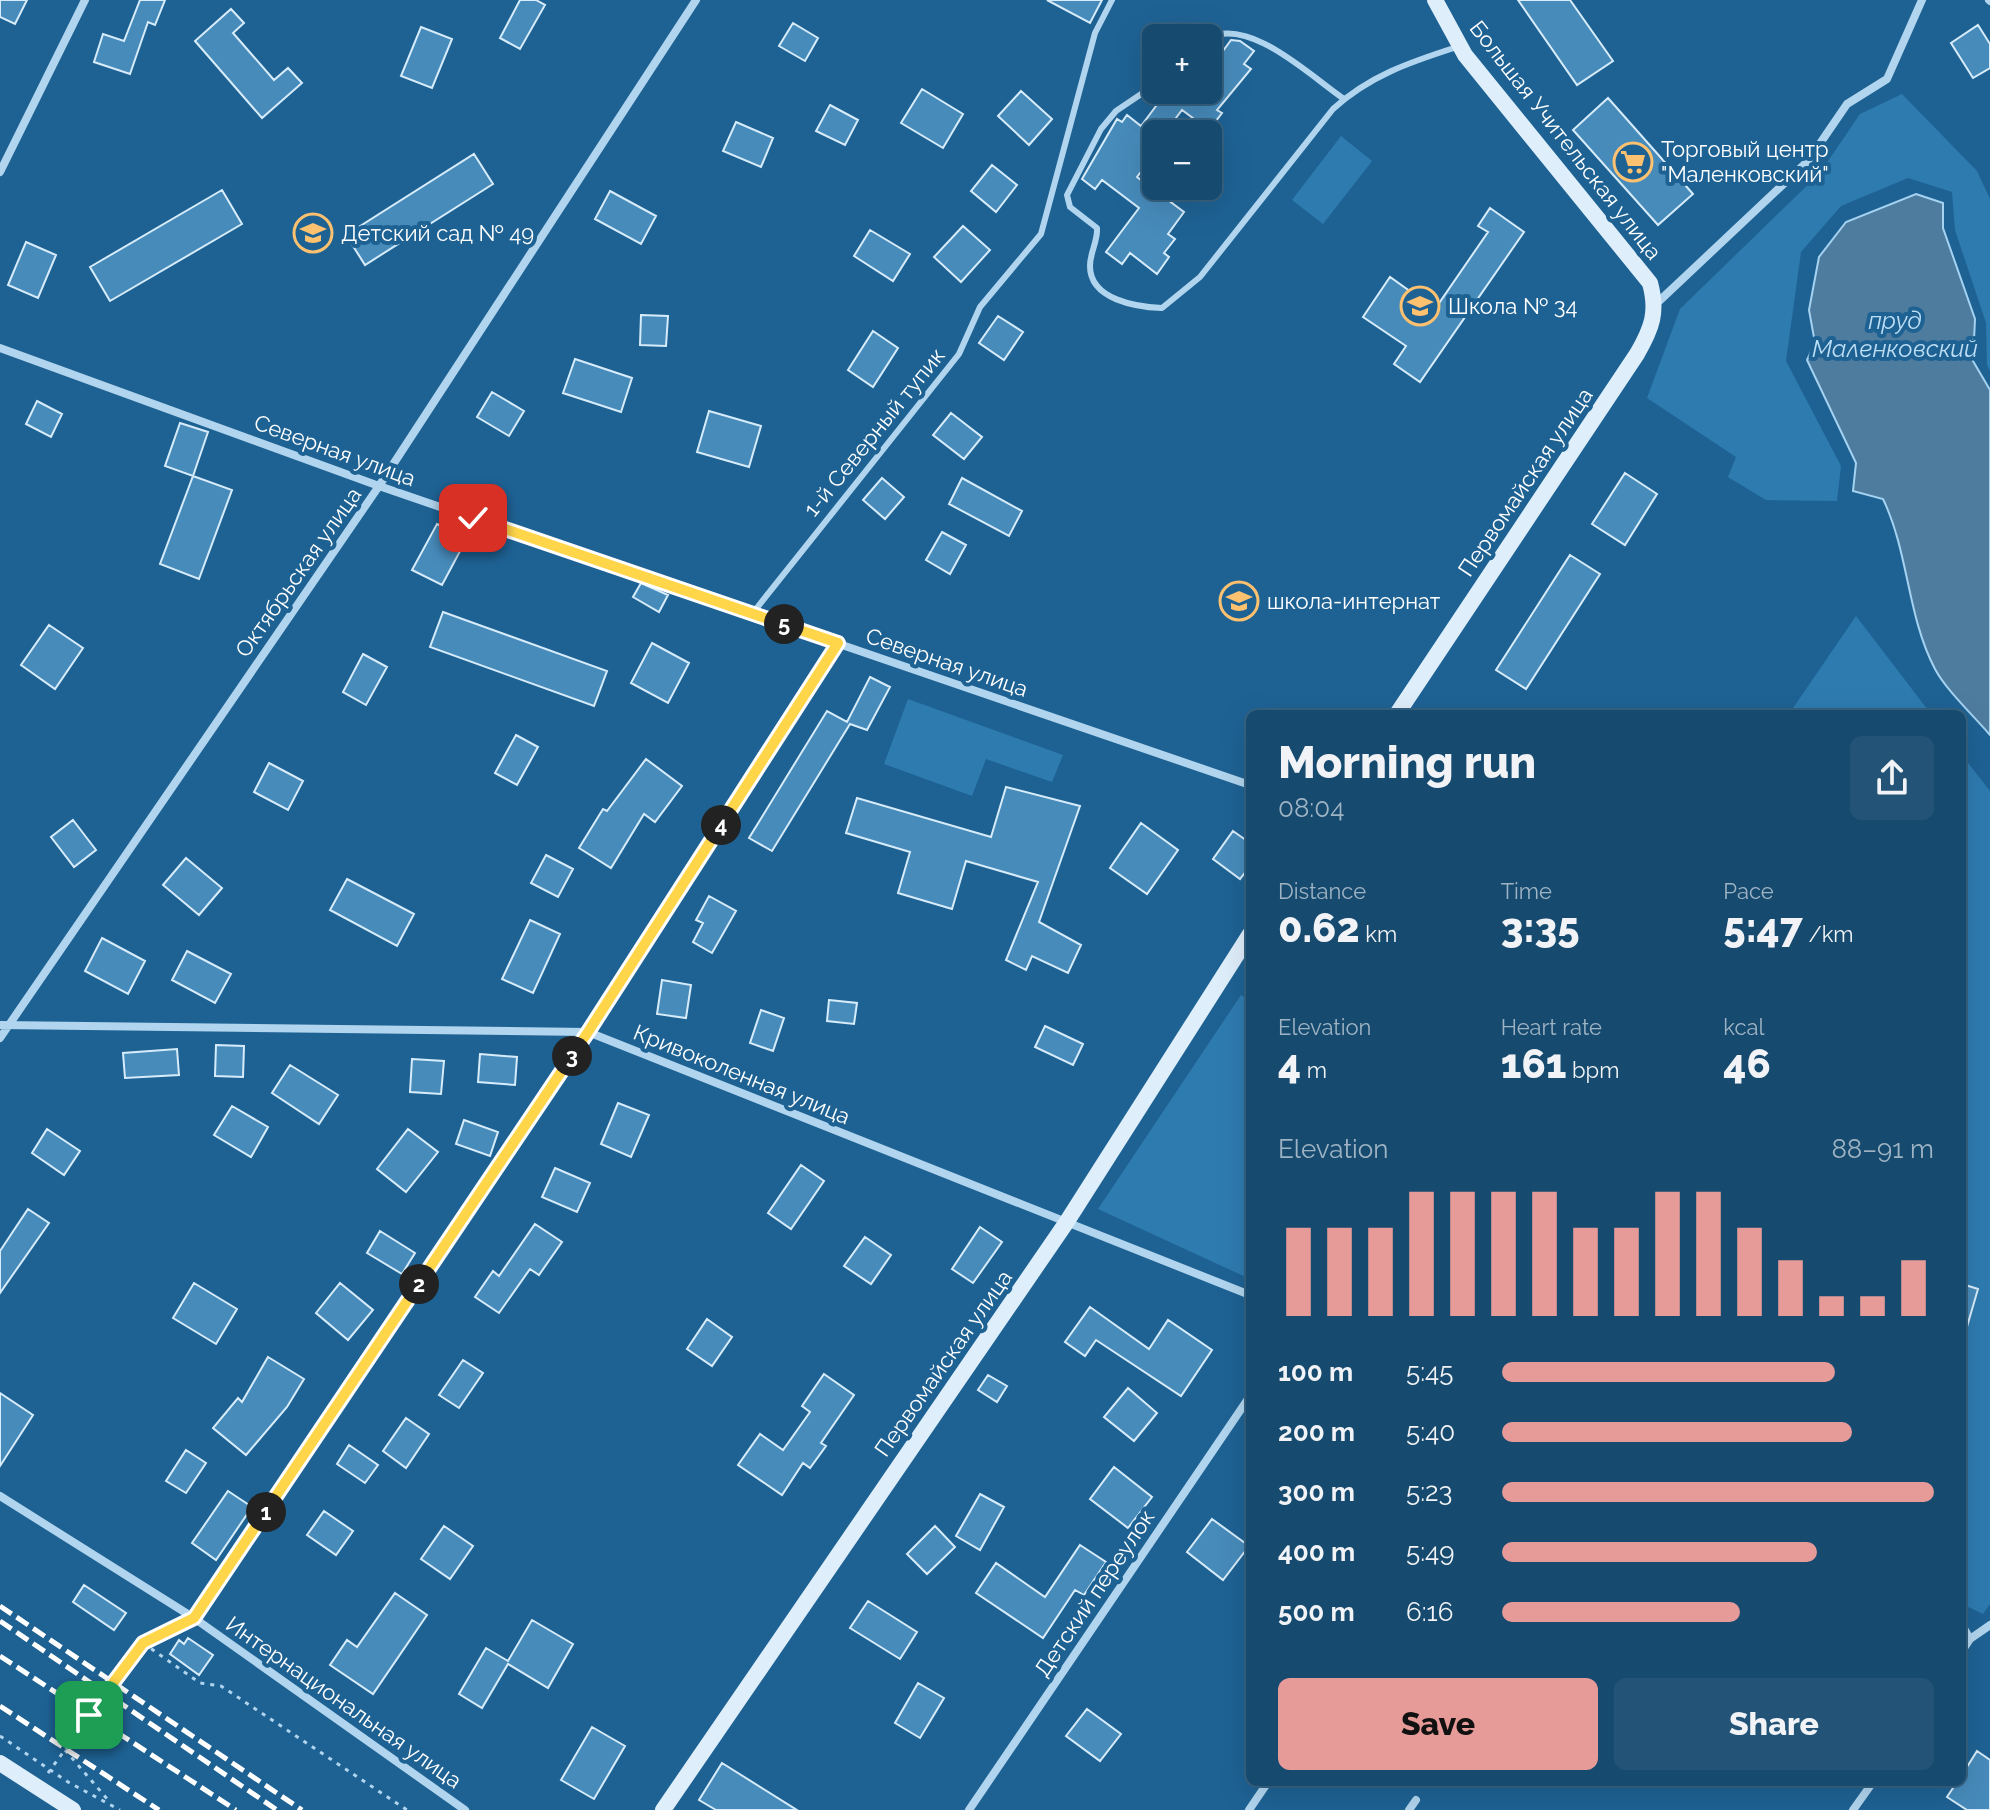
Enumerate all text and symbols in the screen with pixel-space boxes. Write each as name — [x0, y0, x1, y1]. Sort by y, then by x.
street label: Большая Учительская улица — [1465, 15, 1667, 265]
map controls — [1142, 24, 1222, 200]
button: + — [1142, 24, 1222, 104]
button: − — [1142, 120, 1222, 200]
place label: Торговый центр "Маленковский" — [1661, 136, 1829, 187]
supermarket icon: Торговый центр "Маленковский" — [1612, 141, 1654, 183]
school or university icon: Детский сад № 49 — [292, 212, 334, 254]
place label: Детский сад № 49 — [341, 220, 534, 246]
school or university icon: Школа № 34 — [1399, 285, 1441, 327]
place label: Школа № 34 — [1448, 293, 1577, 319]
water label: пруд Маленковский — [1812, 306, 1978, 363]
street label: 1-й Северный тупик — [798, 343, 950, 521]
street label: Первомайская улица — [1452, 383, 1598, 581]
street label: Северная улица — [251, 409, 419, 491]
street label: Октябрьская улица — [230, 482, 366, 662]
pin — [439, 484, 507, 552]
icon: check — [451, 496, 495, 540]
school or university icon: школа-интернат — [1218, 580, 1260, 622]
place label: школа-интернат — [1267, 588, 1441, 614]
pin: 5 — [764, 604, 804, 644]
text: 5 — [778, 611, 790, 637]
street label: Северная улица — [863, 622, 1031, 702]
button: share — [1850, 736, 1934, 820]
text: Morning run — [1278, 737, 1536, 788]
text: 08:04 — [1278, 793, 1344, 823]
pin: 4 — [701, 805, 741, 845]
text: 4 — [715, 812, 727, 838]
text: Distance — [1278, 878, 1366, 904]
text: Time — [1501, 878, 1552, 904]
text: Pace — [1723, 878, 1774, 904]
text: 0.62 — [1278, 904, 1360, 951]
text: 3:35 — [1501, 904, 1579, 951]
text: 5:47 — [1723, 904, 1803, 951]
text: km — [1360, 921, 1397, 947]
text: /km — [1803, 921, 1854, 947]
text: Elevation — [1278, 1014, 1371, 1040]
text: Heart rate — [1501, 1014, 1602, 1040]
text: kcal — [1723, 1014, 1764, 1040]
street label: Кривоколенная улица — [630, 1019, 854, 1129]
pin: 3 — [552, 1036, 592, 1076]
text: 4 — [1278, 1040, 1301, 1087]
text: 161 — [1501, 1040, 1566, 1087]
text: 46 — [1723, 1040, 1771, 1087]
text: 3 — [566, 1043, 578, 1069]
text: m — [1301, 1057, 1327, 1083]
text: bpm — [1566, 1057, 1619, 1083]
text: Elevation — [1278, 1134, 1388, 1164]
text: 88–91 m — [1831, 1134, 1934, 1164]
pin: 2 — [399, 1264, 439, 1304]
street label: Первомайская улица — [869, 1265, 1017, 1461]
text: 2 — [413, 1271, 425, 1297]
text: 100 m — [1278, 1357, 1353, 1387]
text: 5:45 — [1406, 1357, 1453, 1387]
text: 200 m — [1278, 1417, 1355, 1447]
text: 5:40 — [1406, 1417, 1455, 1447]
text: 300 m — [1278, 1477, 1355, 1507]
text: 5:23 — [1406, 1477, 1453, 1507]
pin: 1 — [246, 1492, 286, 1532]
text: 1 — [261, 1499, 271, 1525]
street label: Детский переулок — [1029, 1505, 1159, 1681]
text: 400 m — [1278, 1537, 1355, 1567]
text: 5:49 — [1406, 1537, 1455, 1567]
text: 500 m — [1278, 1597, 1355, 1627]
text: 6:16 — [1406, 1597, 1453, 1627]
street label: Интернациональная улица — [221, 1611, 467, 1793]
button: Save — [1278, 1678, 1598, 1770]
button: Share — [1614, 1678, 1934, 1770]
pin — [55, 1681, 123, 1749]
icon: arrive — [67, 1693, 111, 1737]

